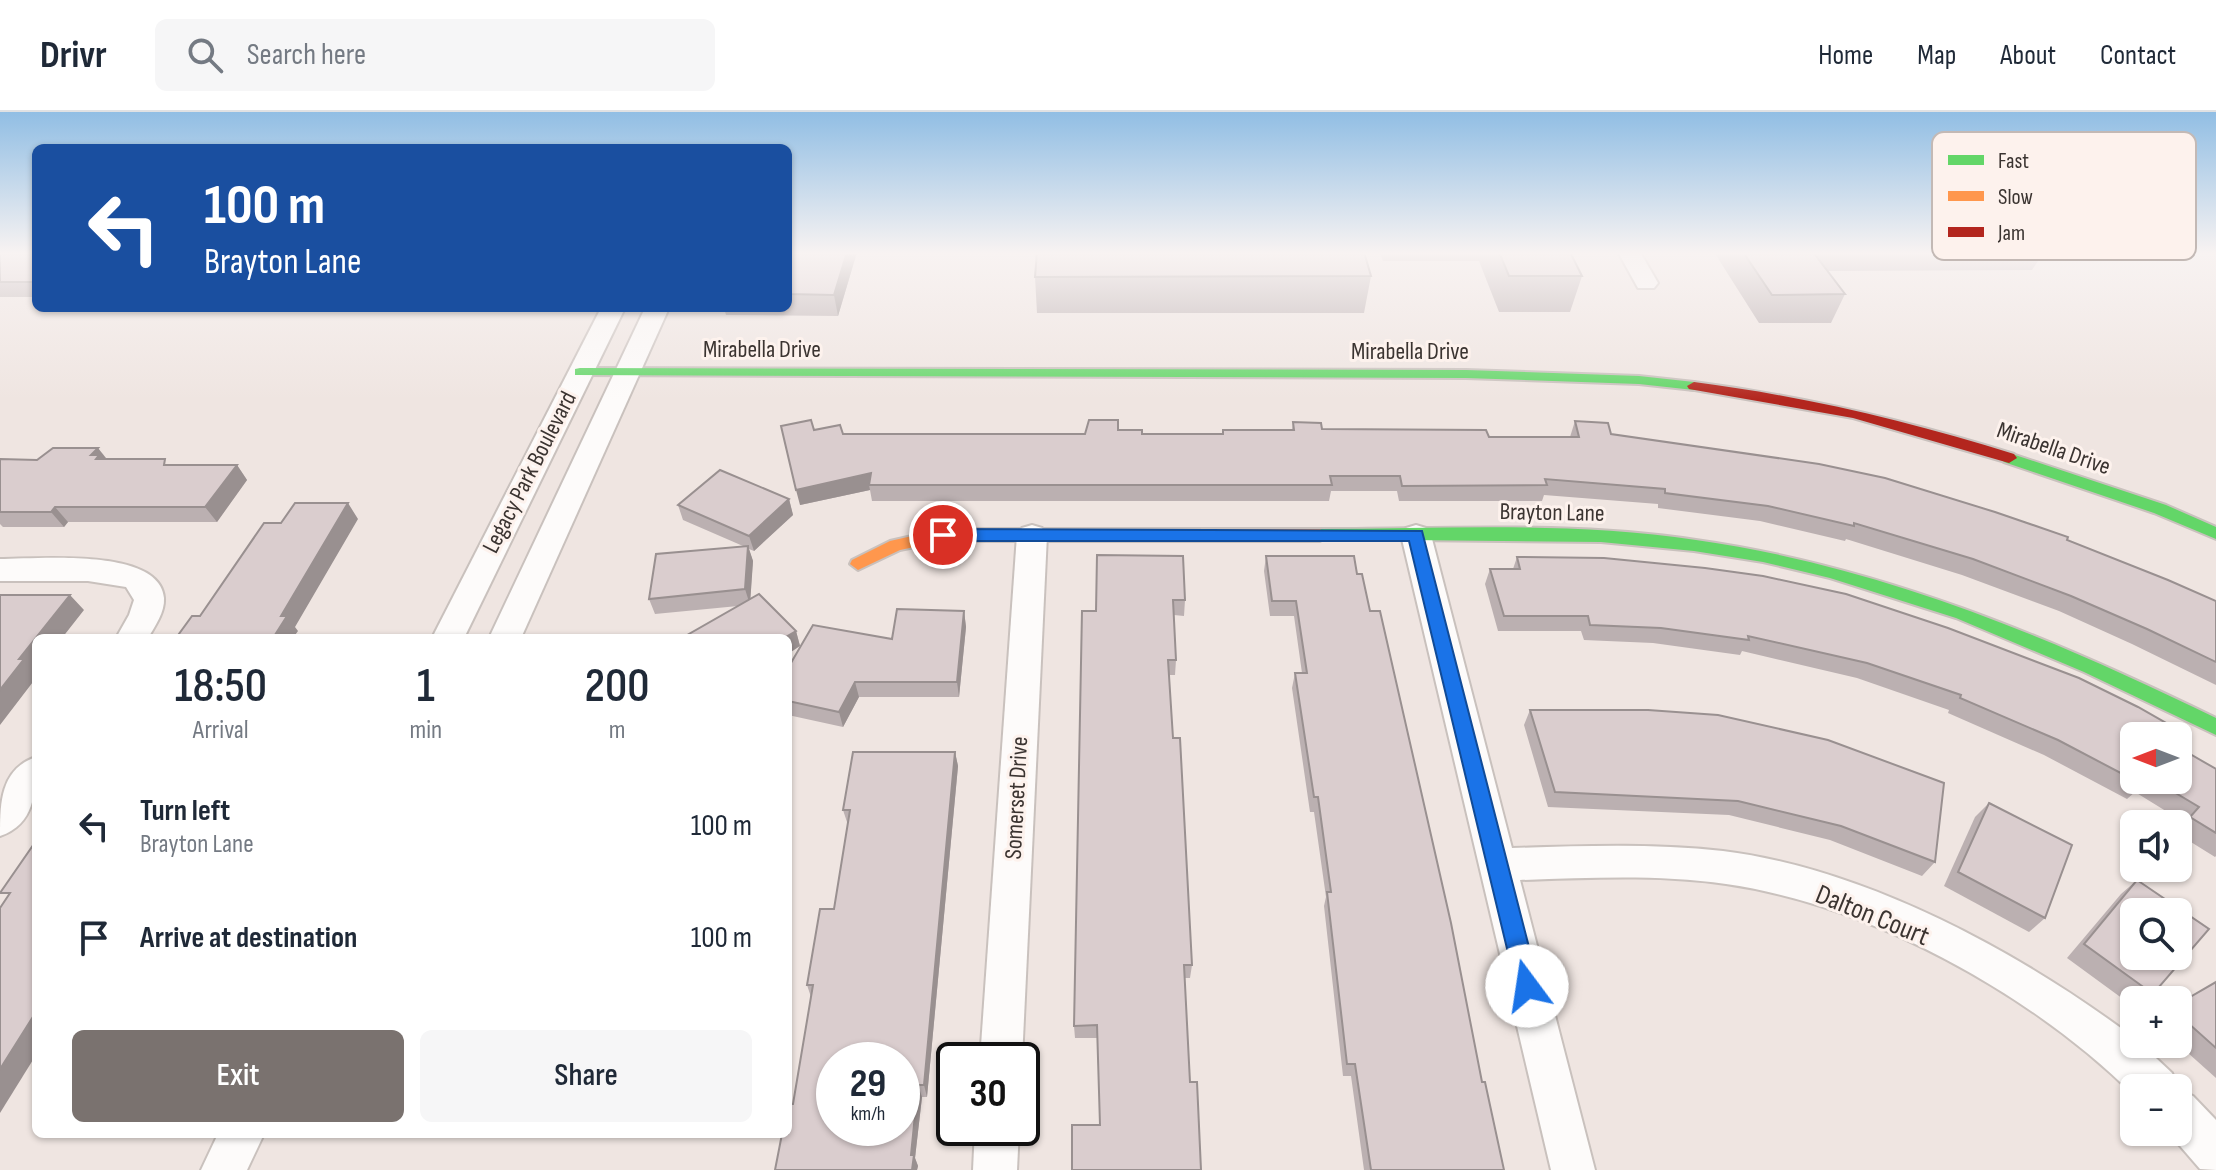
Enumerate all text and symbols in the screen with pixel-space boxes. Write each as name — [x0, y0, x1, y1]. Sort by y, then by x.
search box — [155, 19, 715, 91]
text: Drivr — [40, 33, 107, 78]
icon: search — [183, 33, 227, 77]
text: Search here — [247, 37, 366, 73]
text: Home — [1818, 39, 1873, 72]
text: Map — [1917, 39, 1956, 72]
text: About — [2000, 39, 2056, 72]
text: Contact — [2100, 39, 2176, 72]
legend — [1932, 132, 2196, 260]
text: Fast — [1998, 148, 2029, 175]
text: 100 m — [204, 173, 325, 240]
icon: left — [72, 176, 176, 280]
text: Slow — [1998, 184, 2033, 211]
text: Jam — [1997, 220, 2025, 247]
text: Brayton Lane — [204, 241, 361, 284]
street label: Mirabella Drive — [703, 335, 821, 364]
street label: Mirabella Drive — [1351, 337, 1469, 366]
street label: Legacy Park Boulevard — [476, 387, 583, 558]
street label: Mirabella Drive — [1993, 416, 2114, 481]
street label: Brayton Lane — [1499, 497, 1605, 528]
pin — [909, 501, 977, 569]
icon: arrive — [921, 513, 965, 557]
text: 18:50 — [174, 658, 267, 715]
text: 1 — [417, 658, 435, 715]
text: 200 — [585, 658, 650, 715]
text: Arrival — [193, 715, 249, 746]
text: min — [409, 715, 442, 746]
text: m — [609, 715, 625, 746]
north arrow — [2120, 722, 2192, 794]
map controls — [2120, 722, 2192, 1146]
street label: Somerset Drive — [999, 736, 1034, 860]
text: Turn left — [140, 793, 230, 829]
icon: left — [72, 804, 116, 848]
text: 100 m — [691, 808, 752, 844]
button: sound — [2120, 810, 2192, 882]
text: Brayton Lane — [140, 829, 254, 860]
street label: Dalton Court — [1811, 878, 1934, 953]
button: search — [2120, 898, 2192, 970]
icon: arrive — [72, 916, 116, 960]
text: Arrive at destination — [140, 920, 357, 956]
text: 100 m — [691, 920, 752, 956]
position arrow — [1485, 944, 1569, 1028]
button: + — [2120, 986, 2192, 1058]
button: Exit — [72, 1030, 404, 1122]
button: Share — [420, 1030, 752, 1122]
speed limit sign: 30 — [936, 1042, 1040, 1146]
text: 29 — [850, 1060, 886, 1108]
button: − — [2120, 1074, 2192, 1146]
text: km/h — [851, 1102, 885, 1126]

